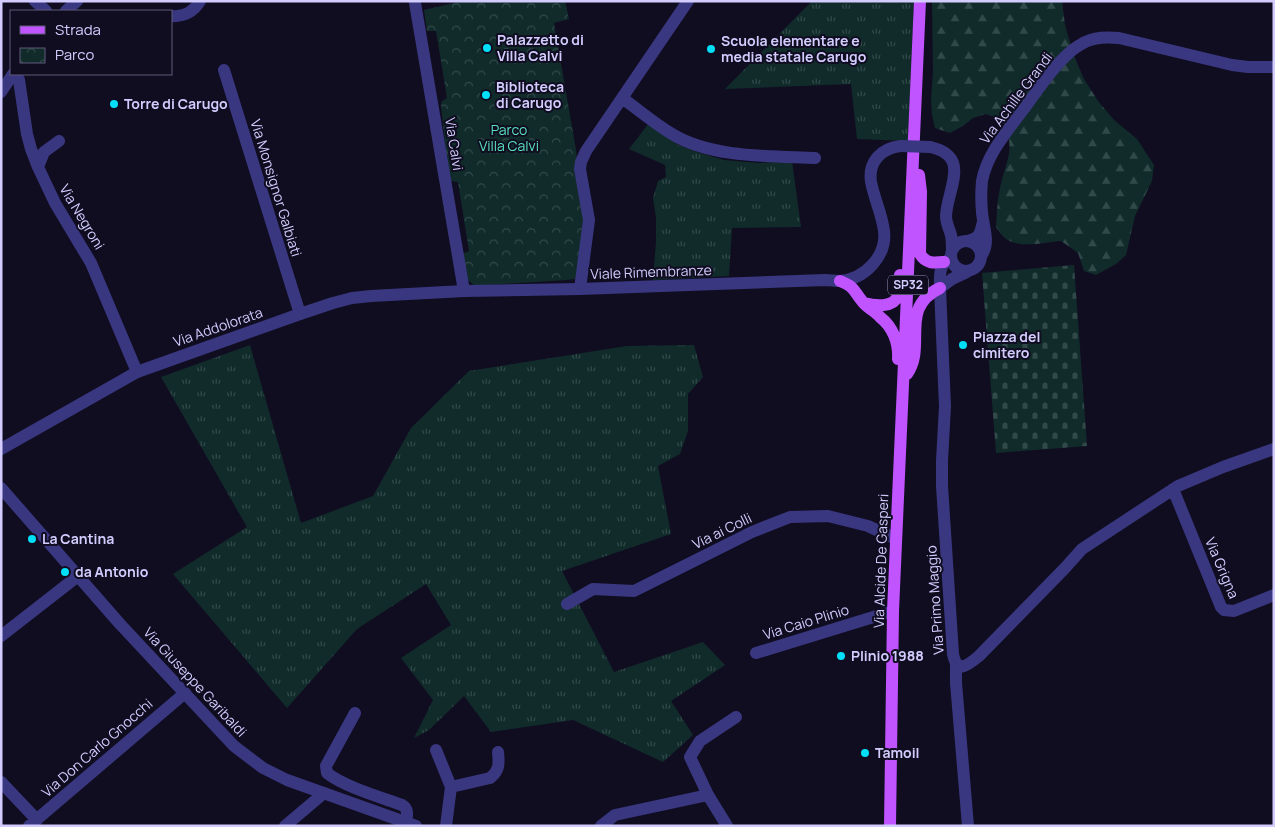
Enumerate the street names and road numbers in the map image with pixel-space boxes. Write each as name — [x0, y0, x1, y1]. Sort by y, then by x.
street label: Via Achille Grandi — [975, 48, 1056, 147]
street label: Via Calvi — [441, 116, 468, 172]
street label: Via Monsignor Galbiati — [247, 117, 306, 259]
street label: Via Negroni — [56, 181, 109, 253]
street label: Viale Rimembranze — [590, 260, 712, 283]
road number: SP32 — [888, 276, 928, 294]
street label: Via Addolorata — [171, 302, 265, 351]
street label: Via Alcide De Gasperi — [869, 493, 892, 628]
street label: Via ai Colli — [689, 508, 755, 553]
street label: Via Grigna — [1201, 534, 1244, 601]
street label: Via Primo Maggio — [921, 545, 948, 655]
street label: Via Caio Plinio — [761, 599, 851, 644]
street label: Via Giuseppe Garibaldi — [140, 623, 251, 741]
street label: Via Don Carlo Gnocchi — [37, 694, 156, 801]

